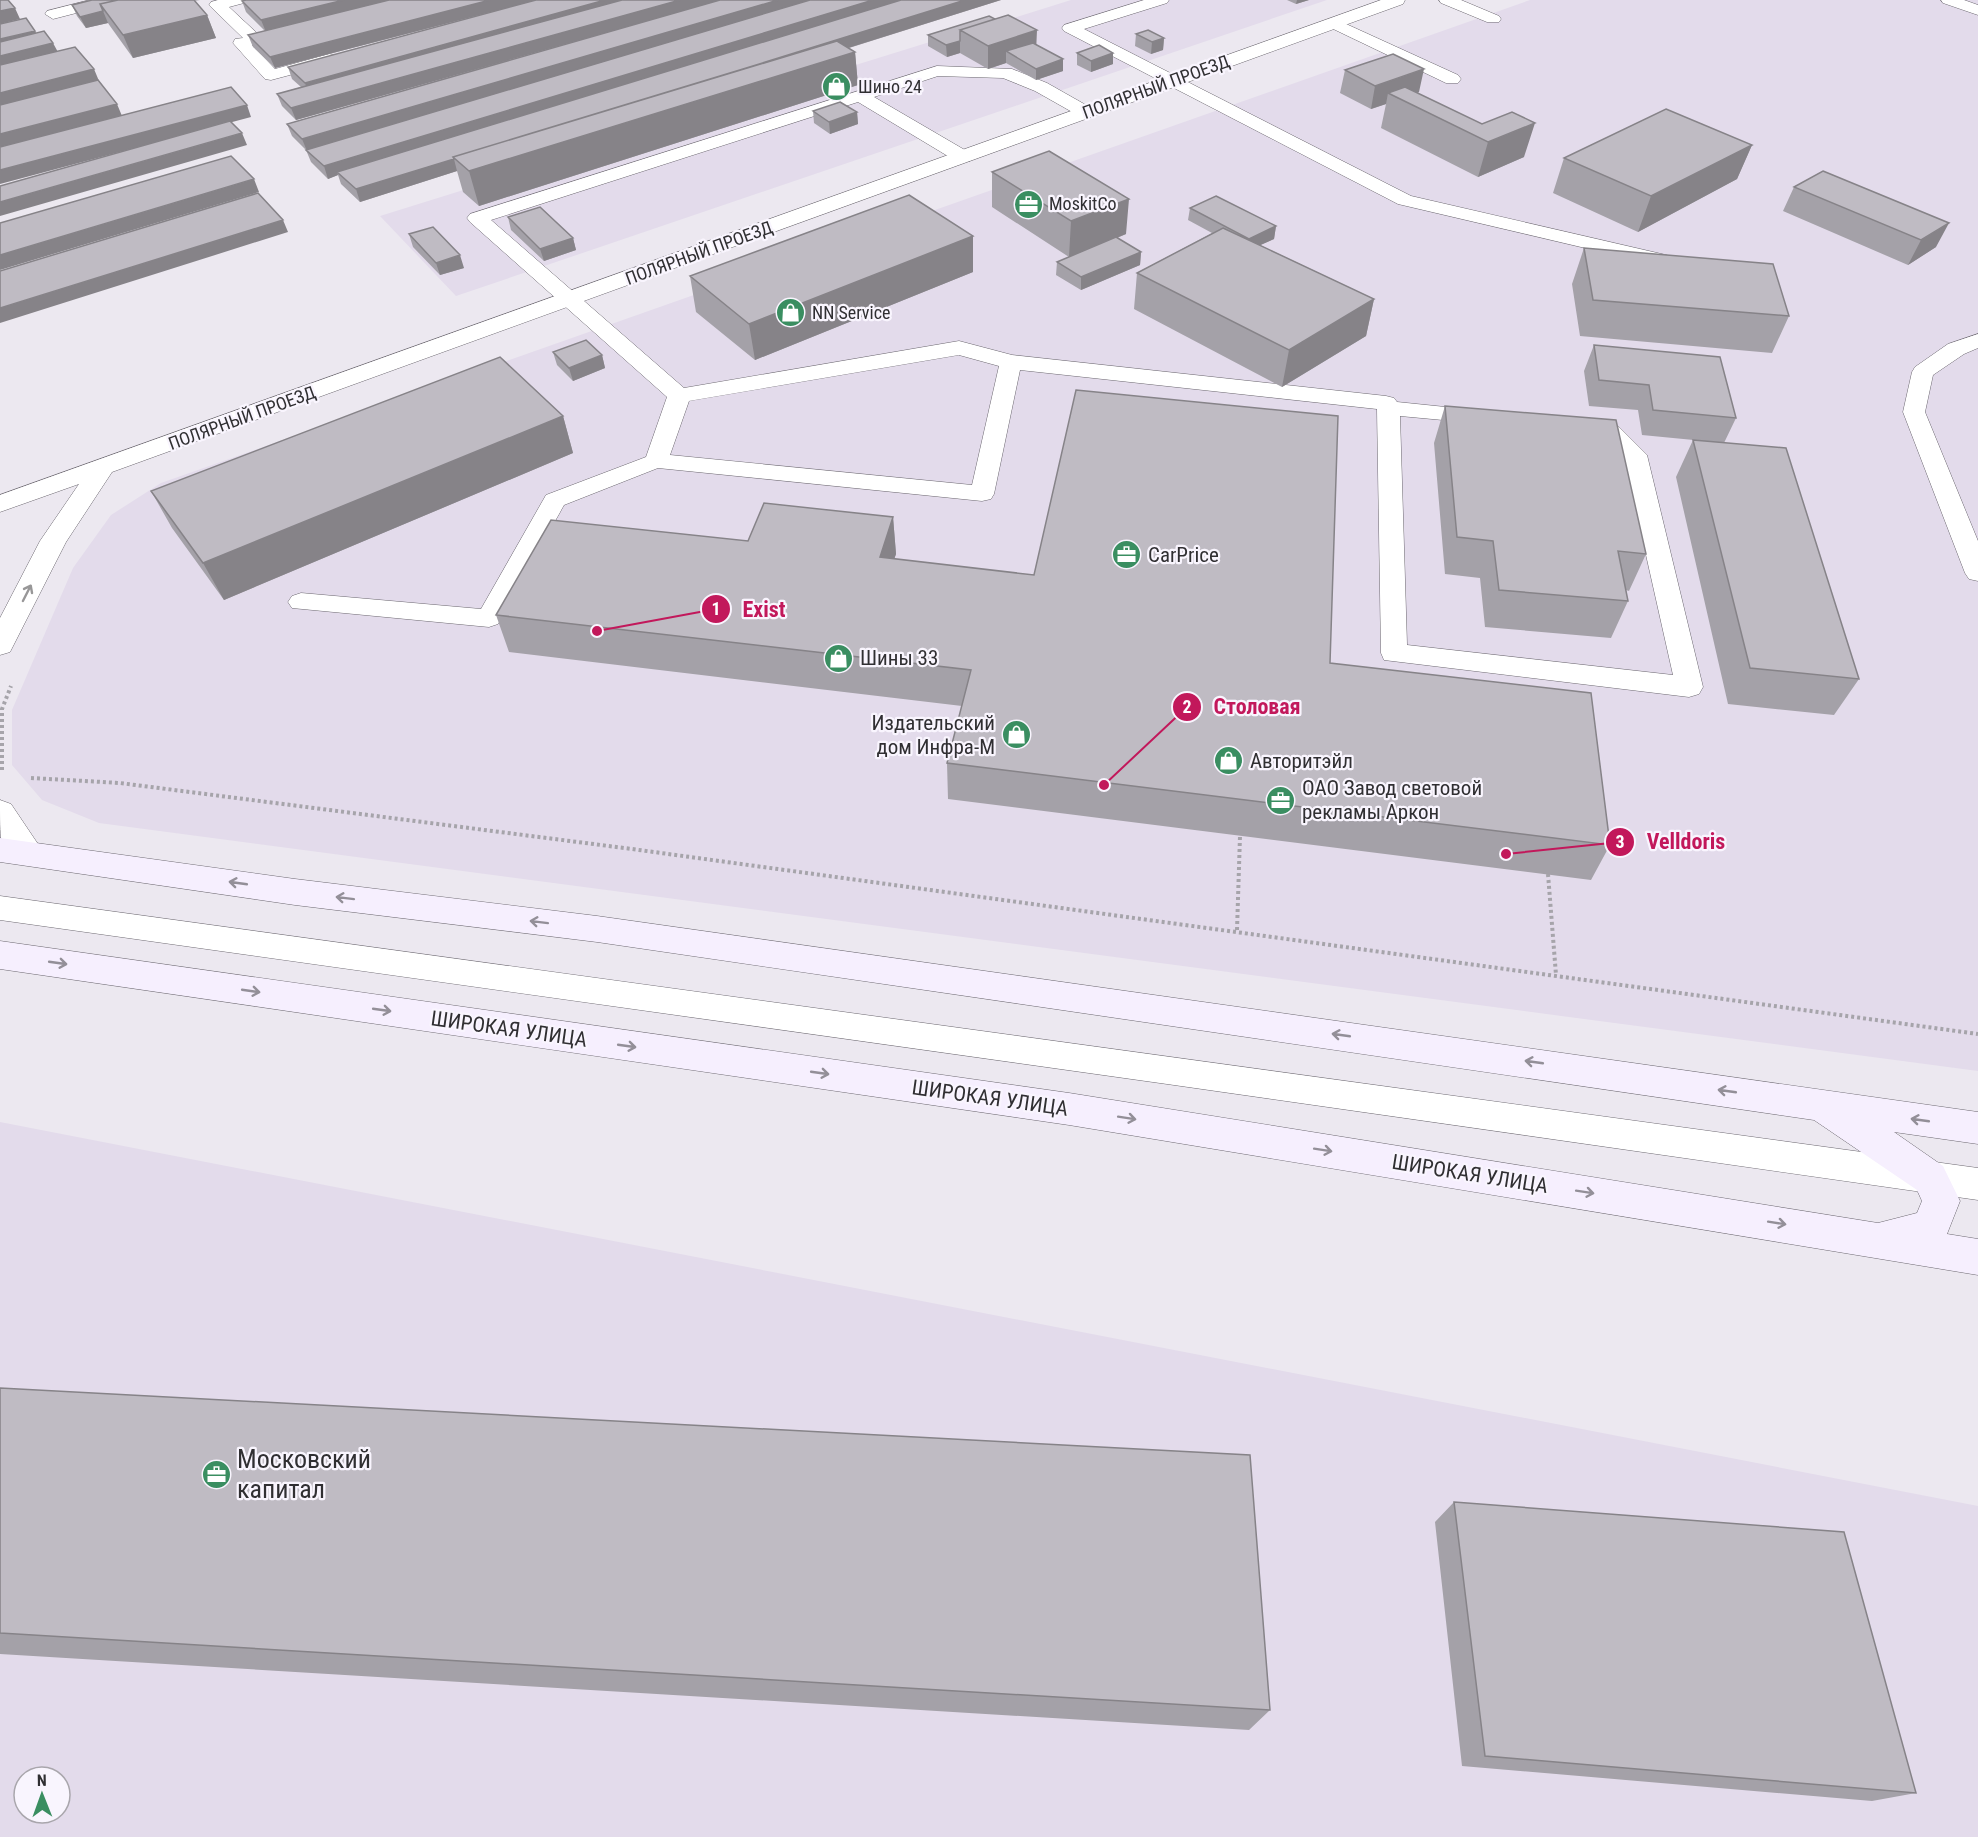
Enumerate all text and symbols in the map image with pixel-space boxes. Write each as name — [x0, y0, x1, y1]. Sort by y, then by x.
street label: ПОЛЯРНЫЙ ПРОЕЗД — [1079, 50, 1232, 123]
shop icon: Шино 24 — [821, 71, 853, 103]
place label: Шино 24 — [858, 76, 922, 97]
office icon: MoskitCo — [1012, 188, 1044, 220]
place label: MoskitCo — [1049, 193, 1117, 214]
street label: ПОЛЯРНЫЙ ПРОЕЗД — [622, 216, 775, 289]
shop icon: NN Service — [775, 297, 807, 329]
place label: NN Service — [812, 302, 890, 323]
street label: ПОЛЯРНЫЙ ПРОЕЗД — [165, 381, 318, 454]
office icon: CarPrice — [1111, 539, 1143, 571]
place label: CarPrice — [1148, 543, 1219, 567]
one-way arrow — [21, 585, 33, 602]
callout: Exist — [701, 589, 798, 629]
text: Exist — [742, 597, 786, 622]
text: 1 — [711, 598, 721, 619]
shop icon: Шины 33 — [823, 642, 855, 674]
place label: Шины 33 — [860, 646, 938, 670]
callout: Столовая — [1172, 687, 1313, 727]
text: Столовая — [1213, 694, 1301, 719]
text: 2 — [1182, 696, 1192, 717]
place label: Издательский дом Инфра-М — [872, 711, 995, 759]
shop icon: Издательский дом Инфра-М — [1000, 719, 1032, 751]
shop icon: Авторитэйл — [1213, 745, 1245, 777]
place label: Авторитэйл — [1250, 749, 1353, 773]
place label: ОАО Завод световой рекламы Аркон — [1302, 776, 1482, 824]
office icon: ОАО Завод световой рекламы Аркон — [1265, 784, 1297, 816]
callout: Velldoris — [1605, 822, 1737, 862]
text: Velldoris — [1647, 829, 1725, 854]
text: 3 — [1615, 831, 1625, 852]
one-way arrow — [228, 878, 248, 889]
one-way arrow — [336, 892, 356, 903]
one-way arrow — [530, 916, 549, 927]
one-way arrow — [48, 958, 67, 969]
one-way arrow — [240, 986, 260, 997]
one-way arrow — [372, 1005, 391, 1016]
street label: ШИРОКАЯ УЛИЦА — [429, 1006, 589, 1052]
one-way arrow — [1332, 1029, 1352, 1040]
one-way arrow — [617, 1040, 637, 1051]
one-way arrow — [1525, 1057, 1545, 1068]
one-way arrow — [810, 1068, 830, 1079]
street label: ШИРОКАЯ УЛИЦА — [910, 1075, 1070, 1121]
one-way arrow — [1718, 1086, 1738, 1097]
one-way arrow — [1116, 1113, 1136, 1124]
one-way arrow — [1911, 1114, 1931, 1125]
one-way arrow — [1313, 1145, 1332, 1156]
street label: ШИРОКАЯ УЛИЦА — [1390, 1150, 1550, 1198]
one-way arrow — [1574, 1187, 1594, 1198]
one-way arrow — [1767, 1217, 1786, 1228]
place label: Московский капитал — [237, 1444, 371, 1504]
office icon: Московский капитал — [200, 1458, 232, 1490]
north arrow — [12, 1765, 72, 1825]
text: N — [37, 1771, 47, 1790]

